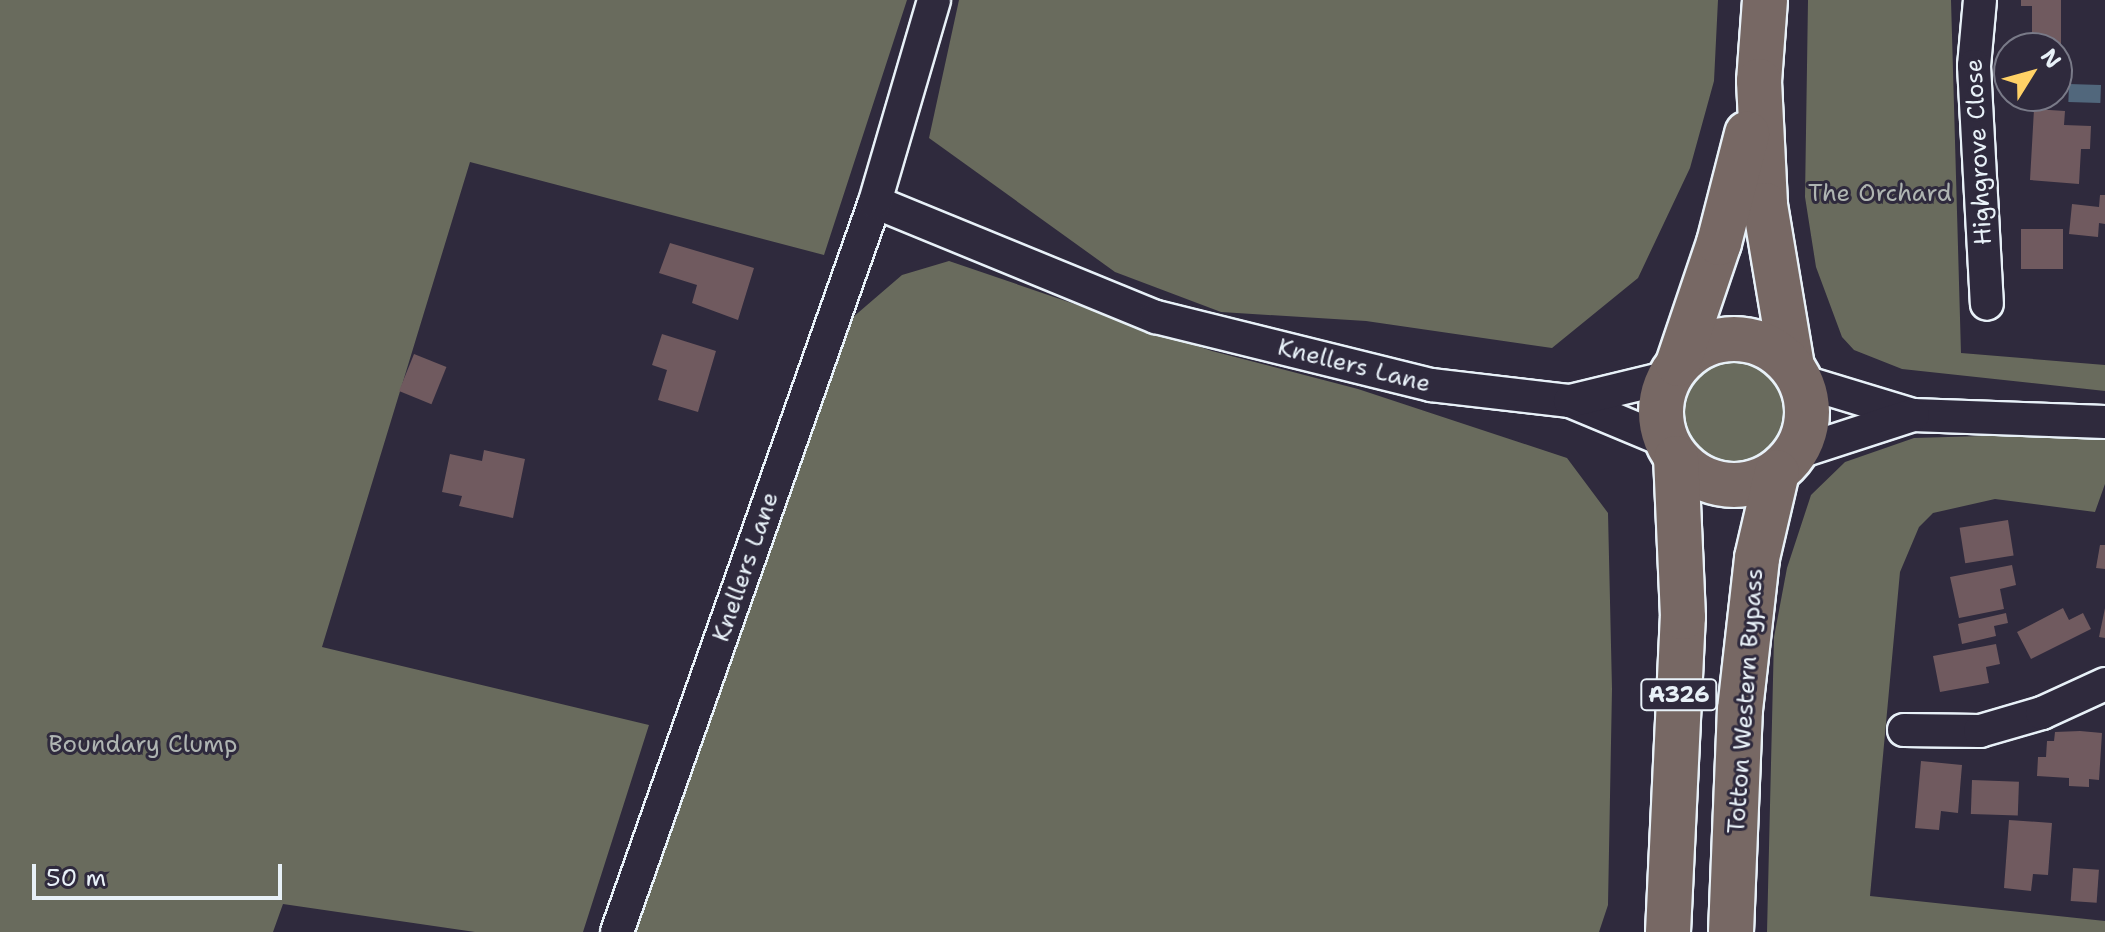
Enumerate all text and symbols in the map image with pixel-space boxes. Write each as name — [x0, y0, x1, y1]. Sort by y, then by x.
north arrow — [1993, 32, 2073, 112]
text: N — [2034, 43, 2068, 74]
street label: Highgrove Close — [1960, 58, 1998, 246]
park label: The Orchard — [1808, 180, 1952, 208]
street label: Knellers Lane — [1275, 333, 1433, 399]
street label: Knellers Lane — [707, 488, 785, 646]
street label: Totton Western Bypass — [1722, 567, 1770, 835]
road number: A326 — [1639, 677, 1719, 713]
park label: Boundary Clump — [49, 731, 237, 759]
scale bar — [36, 848, 286, 898]
text: 50 m — [46, 862, 106, 894]

